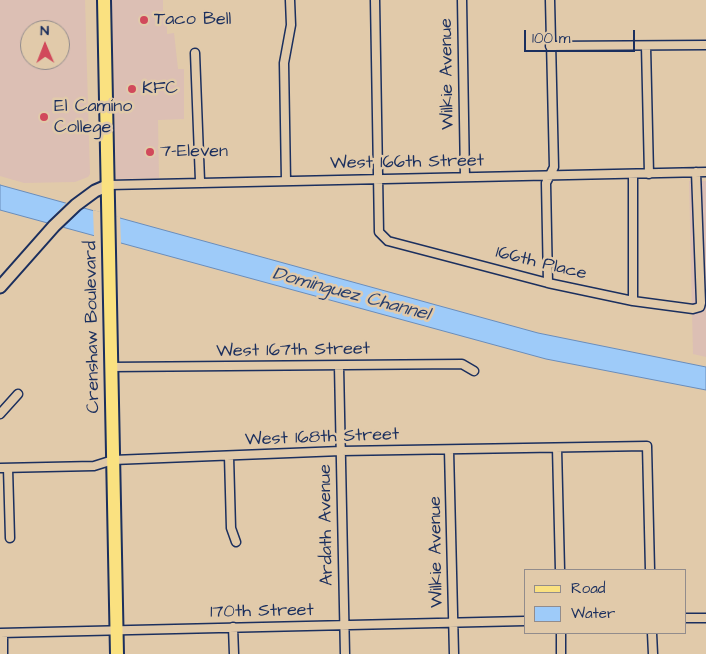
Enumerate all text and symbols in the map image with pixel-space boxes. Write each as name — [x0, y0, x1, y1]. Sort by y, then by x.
place label: Taco Bell — [154, 9, 231, 31]
marker: Taco Bell — [138, 14, 150, 26]
street label: Wilkie Avenue — [436, 18, 460, 130]
north arrow — [20, 20, 70, 70]
scale bar — [526, 20, 637, 52]
text: N — [40, 21, 49, 41]
text: 100 m — [532, 28, 571, 49]
place label: KFC — [142, 78, 178, 100]
marker: KFC — [126, 83, 138, 95]
place label: El Camino College — [54, 96, 132, 138]
marker: El Camino College — [38, 111, 50, 123]
place label: 7-Eleven — [160, 141, 228, 163]
marker: 7-Eleven — [144, 146, 156, 158]
street label: West 166th Street — [330, 151, 484, 175]
street label: Crenshaw Boulevard — [81, 241, 105, 413]
street label: 166th Place — [493, 242, 589, 286]
water label: Dominguez Channel — [270, 263, 432, 327]
street label: West 167th Street — [216, 339, 370, 363]
street label: West 168th Street — [244, 425, 400, 451]
street label: Ardath Avenue — [315, 464, 339, 586]
street label: Wilkie Avenue — [425, 496, 449, 608]
legend — [524, 569, 686, 634]
text: Road — [571, 578, 605, 599]
street label: 170th Street — [210, 600, 314, 624]
text: Water — [571, 603, 615, 624]

